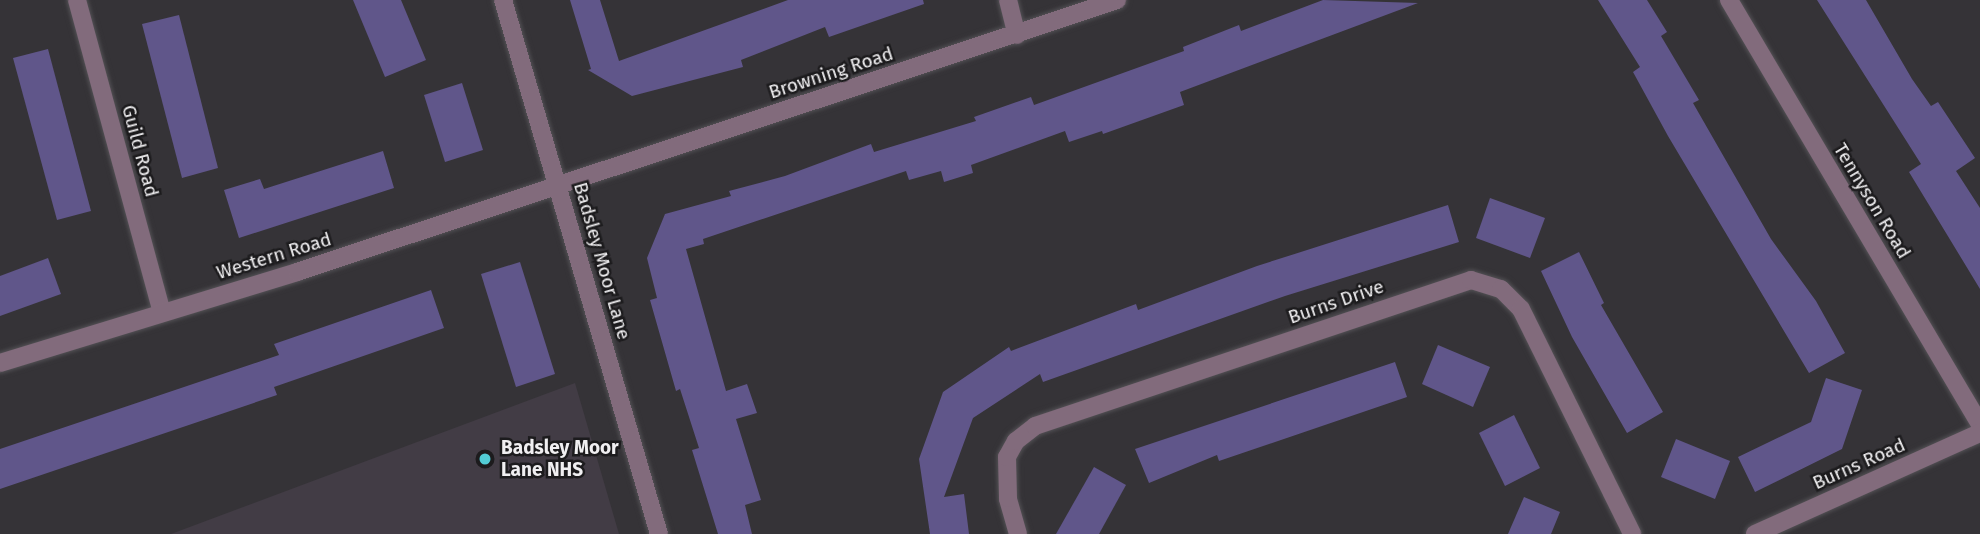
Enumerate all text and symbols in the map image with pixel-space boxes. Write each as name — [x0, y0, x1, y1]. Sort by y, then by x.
street label: Browning Road — [766, 42, 896, 104]
street label: Guild Road — [117, 103, 163, 199]
street label: Tennyson Road — [1829, 139, 1915, 263]
street label: Badsley Moor Lane — [569, 180, 635, 342]
street label: Western Road — [214, 228, 334, 284]
street label: Burns Drive — [1285, 275, 1387, 329]
street label: Burns Road — [1809, 433, 1909, 495]
place label: Badsley Moor Lane NHS — [501, 437, 619, 481]
marker: Badsley Moor Lane NHS — [475, 449, 495, 469]

